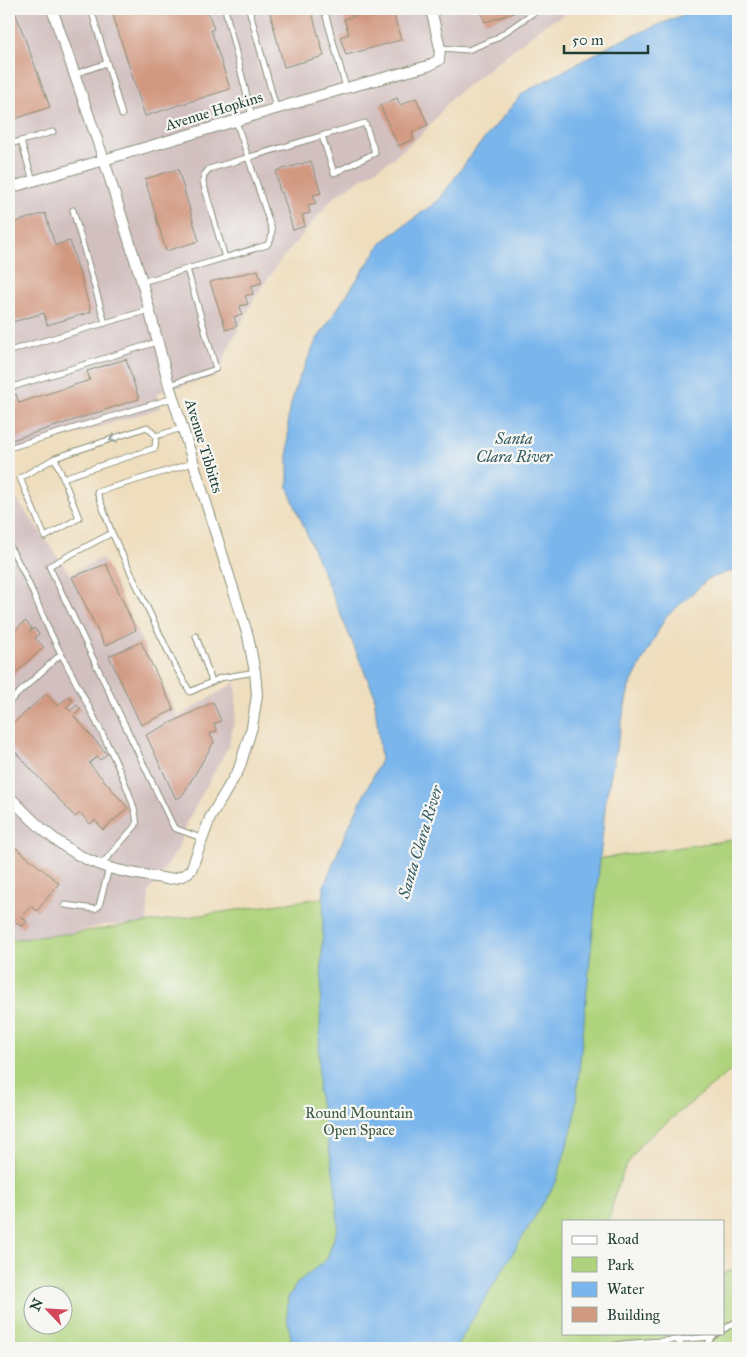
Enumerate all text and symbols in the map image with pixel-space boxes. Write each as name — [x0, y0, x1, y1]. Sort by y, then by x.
scale bar — [564, 22, 648, 54]
text: 50 m — [572, 31, 604, 49]
street label: Avenue Hopkins — [162, 88, 265, 135]
street label: Avenue Tibbitts — [181, 396, 227, 495]
water label: Santa Clara River — [476, 429, 553, 466]
one-way arrow — [109, 433, 118, 443]
water label: Santa Clara River — [394, 782, 447, 902]
park label: Round Mountain Open Space — [305, 1104, 413, 1139]
legend — [562, 1220, 724, 1334]
text: Road — [607, 1230, 639, 1248]
text: Park — [607, 1256, 634, 1274]
text: Water — [607, 1280, 644, 1298]
north arrow — [22, 1284, 72, 1334]
text: N — [26, 1296, 47, 1314]
text: Building — [607, 1306, 661, 1324]

